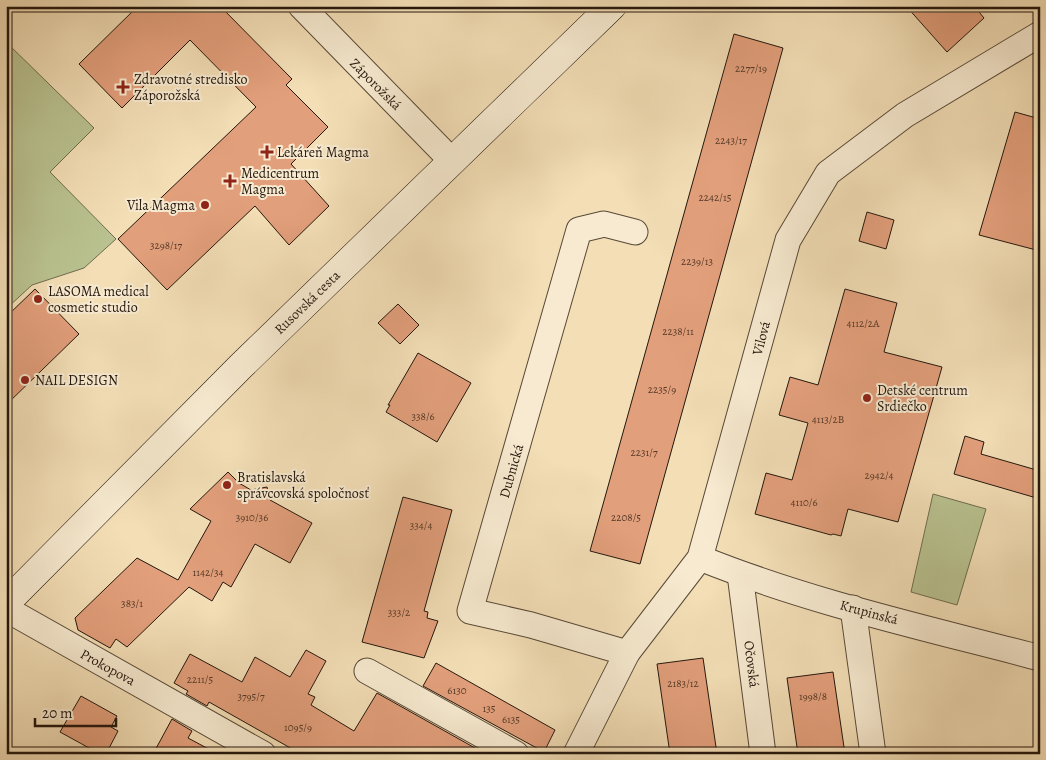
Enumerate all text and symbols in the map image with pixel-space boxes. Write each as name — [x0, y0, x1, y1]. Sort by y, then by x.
street label: Záporožská — [345, 54, 406, 115]
house number: 2277/19 — [735, 61, 767, 76]
place label: Zdravotné stredisko Záporožská — [134, 70, 247, 105]
marker: Zdravotné stredisko Záporožská — [116, 80, 130, 94]
house number: 2243/17 — [715, 133, 747, 148]
place label: Lekáreň Magma — [277, 143, 370, 162]
marker: Lekáreň Magma — [261, 146, 273, 158]
place label: Medicentrum Magma — [241, 164, 320, 199]
marker: Medicentrum Magma — [223, 174, 237, 188]
house number: 2242/15 — [699, 190, 732, 205]
place label: Vila Magma — [126, 196, 195, 215]
marker: Vila Magma — [199, 199, 211, 211]
house number: 3298/17 — [150, 238, 182, 253]
house number: 2239/13 — [681, 254, 713, 269]
street label: Rusovská cesta — [270, 266, 345, 339]
place label: LASOMA medical cosmetic studio — [48, 282, 149, 317]
marker: LASOMA medical cosmetic studio — [32, 293, 44, 305]
house number: 4112/2A — [847, 316, 880, 331]
street label: Vilová — [748, 318, 775, 358]
house number: 2238/11 — [662, 324, 694, 339]
place label: NAIL DESIGN — [35, 371, 118, 390]
marker: NAIL DESIGN — [19, 374, 31, 386]
place label: Detské centrum Srdiečko — [877, 381, 968, 416]
house number: 2235/9 — [648, 382, 676, 397]
marker: Detské centrum Srdiečko — [861, 392, 873, 404]
house number: 338/6 — [411, 409, 435, 424]
house number: 4113/2B — [812, 412, 844, 427]
street label: Dubnická — [495, 441, 528, 500]
house number: 2231/7 — [630, 445, 658, 460]
place label: Bratislavská správcovská spoločnosť — [237, 468, 369, 503]
house number: 2942/4 — [864, 468, 894, 483]
marker: Bratislavská správcovská spoločnosť — [221, 479, 233, 491]
house number: 4110/6 — [790, 495, 818, 510]
house number: 3910/36 — [236, 510, 268, 525]
house number: 2208/5 — [611, 510, 641, 525]
house number: 334/4 — [410, 518, 432, 533]
house number: 1142/34 — [193, 565, 223, 580]
house number: 383/1 — [121, 596, 143, 611]
street label: Krupinská — [838, 596, 901, 629]
house number: 333/2 — [388, 605, 410, 620]
street label: Očovská — [739, 639, 764, 689]
street label: Prokopova — [77, 645, 139, 691]
house number: 2211/5 — [187, 672, 213, 687]
house number: 2183/12 — [667, 676, 699, 691]
house number: 6130 — [447, 683, 467, 698]
house number: 3795/7 — [237, 689, 265, 704]
house number: 1998/8 — [799, 689, 827, 704]
scale bar — [35, 695, 116, 727]
house number: 135 — [482, 701, 496, 716]
text: 20 m — [42, 703, 73, 723]
house number: 6135 — [502, 712, 520, 727]
house number: 1095/9 — [284, 720, 312, 735]

